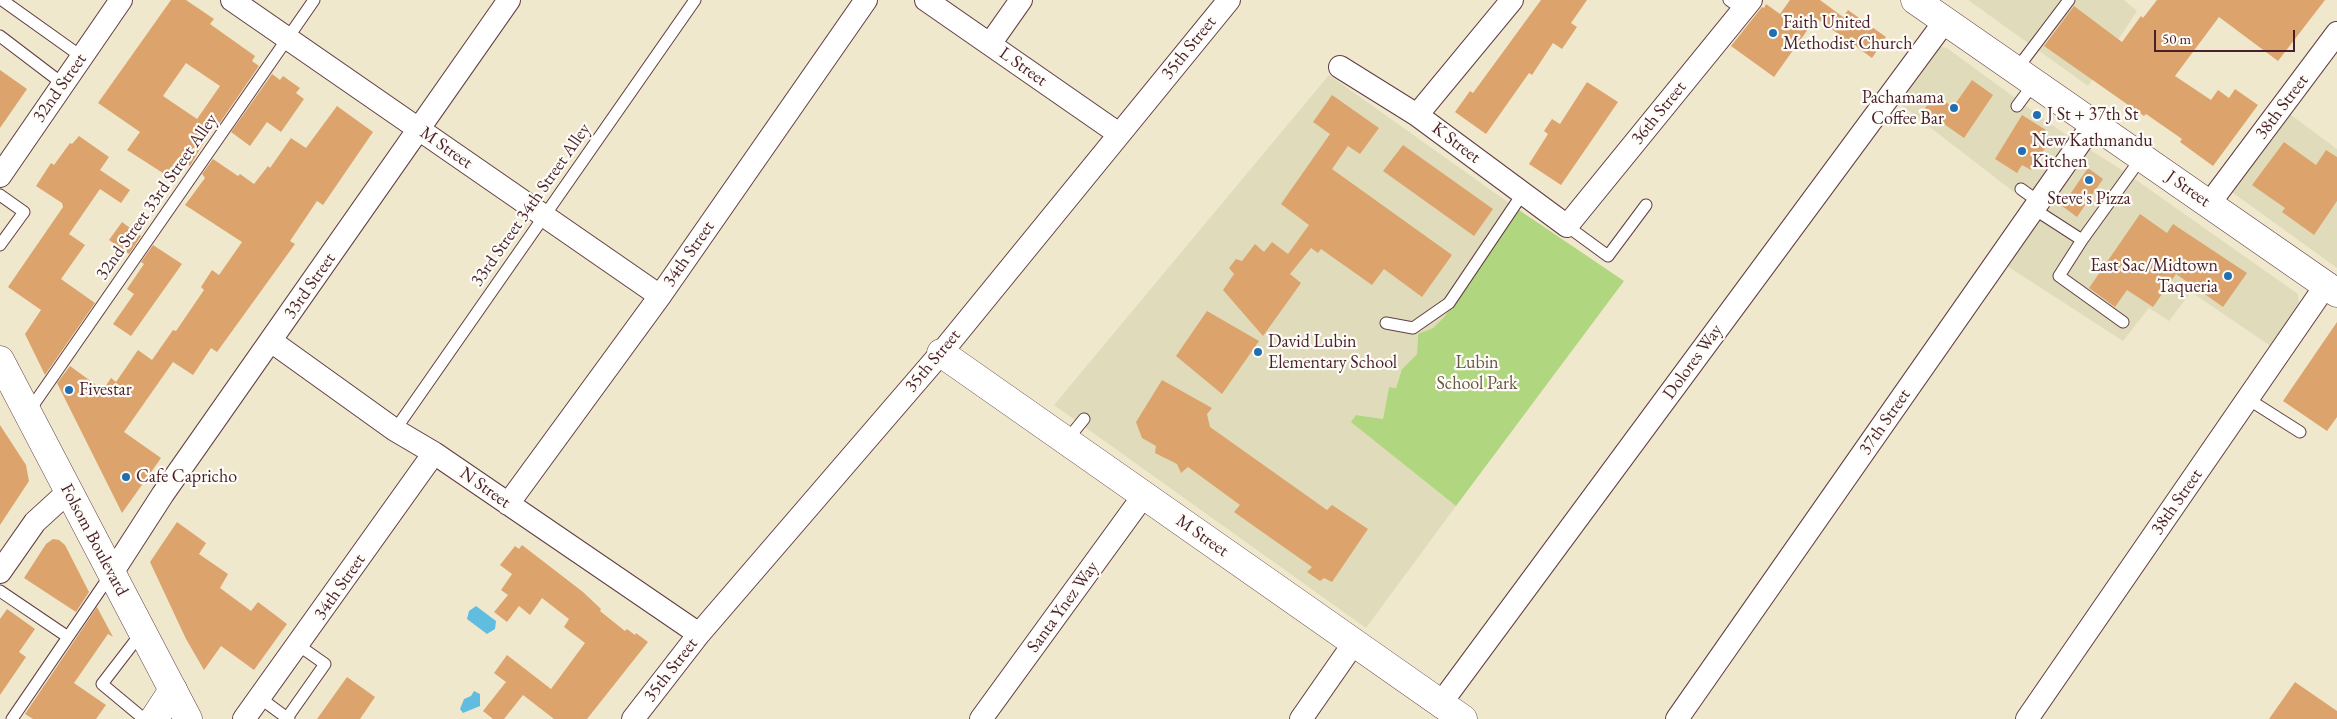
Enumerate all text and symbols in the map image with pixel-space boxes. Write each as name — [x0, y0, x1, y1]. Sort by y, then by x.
street label: 35th Street — [1157, 12, 1221, 84]
place label: Faith United Methodist Church — [1783, 12, 1912, 54]
scale bar — [2157, 20, 2298, 52]
marker: Faith United Methodist Church — [1767, 27, 1779, 39]
text: 50 m — [2162, 29, 2191, 48]
street label: L Street — [995, 43, 1051, 91]
street label: 32nd Street — [28, 49, 92, 127]
street label: 38th Street — [2251, 70, 2313, 144]
street label: 36th Street — [1627, 77, 1691, 149]
place label: Pachamama Coffee Bar — [1862, 87, 1944, 130]
marker: Pachamama Coffee Bar — [1948, 102, 1960, 114]
place label: J St + 37th St — [2047, 104, 2138, 126]
marker: J St + 37th St — [2031, 109, 2043, 121]
street label: 32nd Street 33rd Street Alley — [91, 110, 223, 284]
street label: K Street — [1427, 118, 1485, 168]
street label: 33rd Street 34th Street Alley — [466, 119, 596, 291]
street label: M Street — [415, 122, 477, 174]
place label: New Kathmandu Kitchen — [2032, 130, 2153, 172]
marker: New Kathmandu Kitchen — [2016, 145, 2028, 157]
street label: J Street — [2162, 166, 2214, 212]
marker: Steve's Pizza — [2083, 174, 2095, 186]
place label: Steve's Pizza — [2047, 188, 2131, 210]
street label: 34th Street — [659, 217, 719, 291]
street label: 33rd Street — [279, 249, 341, 323]
place label: East Sac/Midtown Taqueria — [2090, 255, 2218, 298]
marker: East Sac/Midtown Taqueria — [2222, 270, 2234, 282]
street label: Dolores Way — [1659, 320, 1727, 404]
street label: 35th Street — [901, 325, 965, 397]
place label: David Lubin Elementary School — [1268, 331, 1397, 374]
marker: David Lubin Elementary School — [1252, 346, 1264, 358]
park label: Lubin School Park — [1436, 352, 1518, 394]
place label: Fivestar — [79, 379, 132, 401]
marker: Fivestar — [63, 384, 75, 396]
street label: 37th Street — [1855, 385, 1915, 459]
street label: N Street — [455, 463, 515, 513]
street label: 38th Street — [2147, 465, 2207, 539]
place label: Cafe Capricho — [136, 466, 237, 488]
marker: Cafe Capricho — [120, 471, 132, 483]
street label: Folsom Boulevard — [55, 480, 133, 600]
street label: M Street — [1171, 510, 1233, 562]
street label: 34th Street — [310, 550, 370, 624]
street label: Santa Ynez Way — [1023, 557, 1103, 657]
street label: 35th Street — [639, 634, 703, 706]

